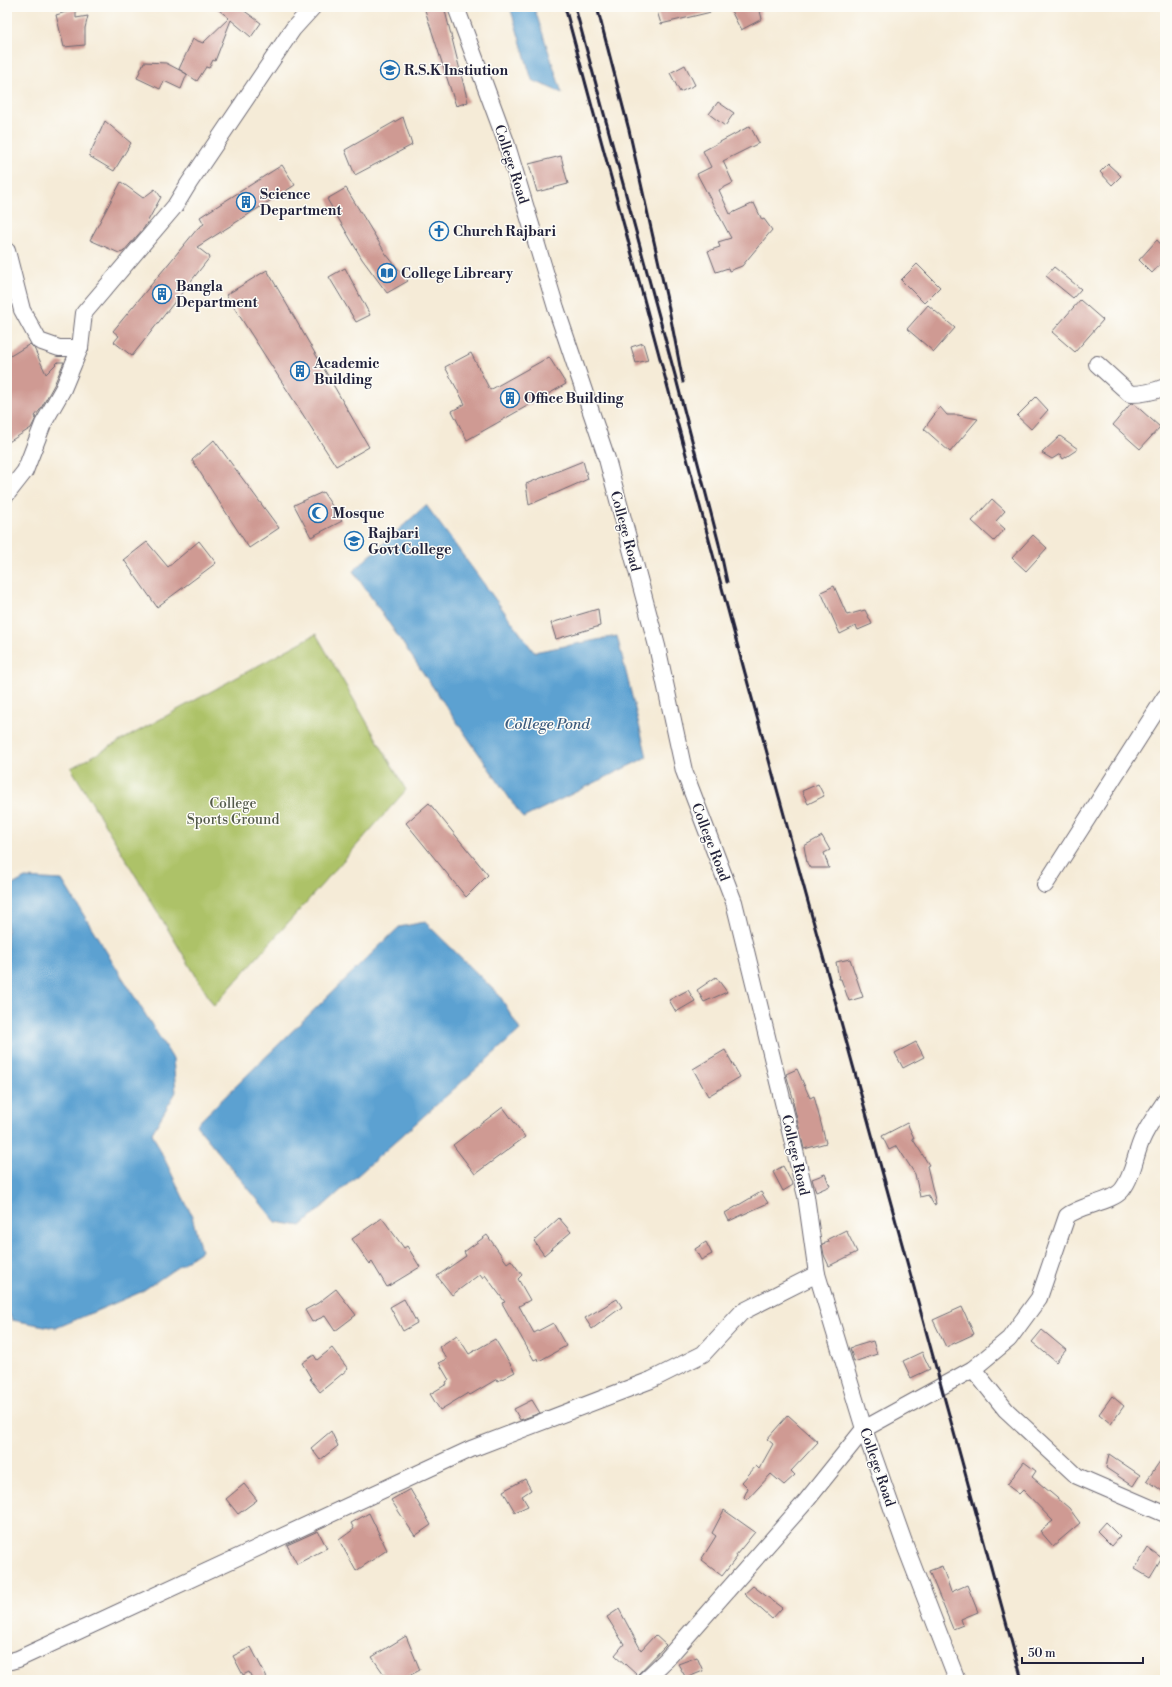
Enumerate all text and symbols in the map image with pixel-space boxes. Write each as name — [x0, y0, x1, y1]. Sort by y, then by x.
school or university icon: R.S.K Instiution — [379, 59, 401, 81]
place label: R.S.K Instiution — [404, 62, 509, 80]
street label: College Road — [490, 122, 532, 206]
place label: Science Department — [260, 186, 342, 220]
building icon: Science Department — [235, 191, 257, 213]
church icon: Church Rajbari — [428, 220, 450, 242]
place label: Church Rajbari — [453, 223, 557, 241]
library icon: College Libreary — [376, 262, 398, 284]
place label: College Libreary — [401, 265, 514, 283]
place label: Bangla Department — [176, 278, 258, 312]
building icon: Bangla Department — [151, 283, 173, 305]
place label: Academic Building — [313, 355, 379, 389]
building icon: Academic Building — [289, 360, 311, 382]
building icon: Office Building — [499, 387, 521, 409]
place label: Office Building — [524, 390, 625, 408]
street label: College Road — [606, 489, 644, 573]
mosque icon: Mosque — [307, 502, 329, 524]
place label: Mosque — [332, 505, 385, 523]
place label: Rajbari Govt College — [368, 525, 452, 559]
school or university icon: Rajbari Govt College — [343, 530, 365, 552]
water label: College Pond — [504, 715, 590, 734]
park label: College Sports Ground — [187, 795, 279, 829]
street label: College Road — [687, 801, 733, 884]
street label: College Road — [777, 1113, 813, 1197]
street label: College Road — [855, 1425, 899, 1509]
scale bar — [1022, 1639, 1143, 1665]
text: 50 m — [1028, 1646, 1056, 1661]

